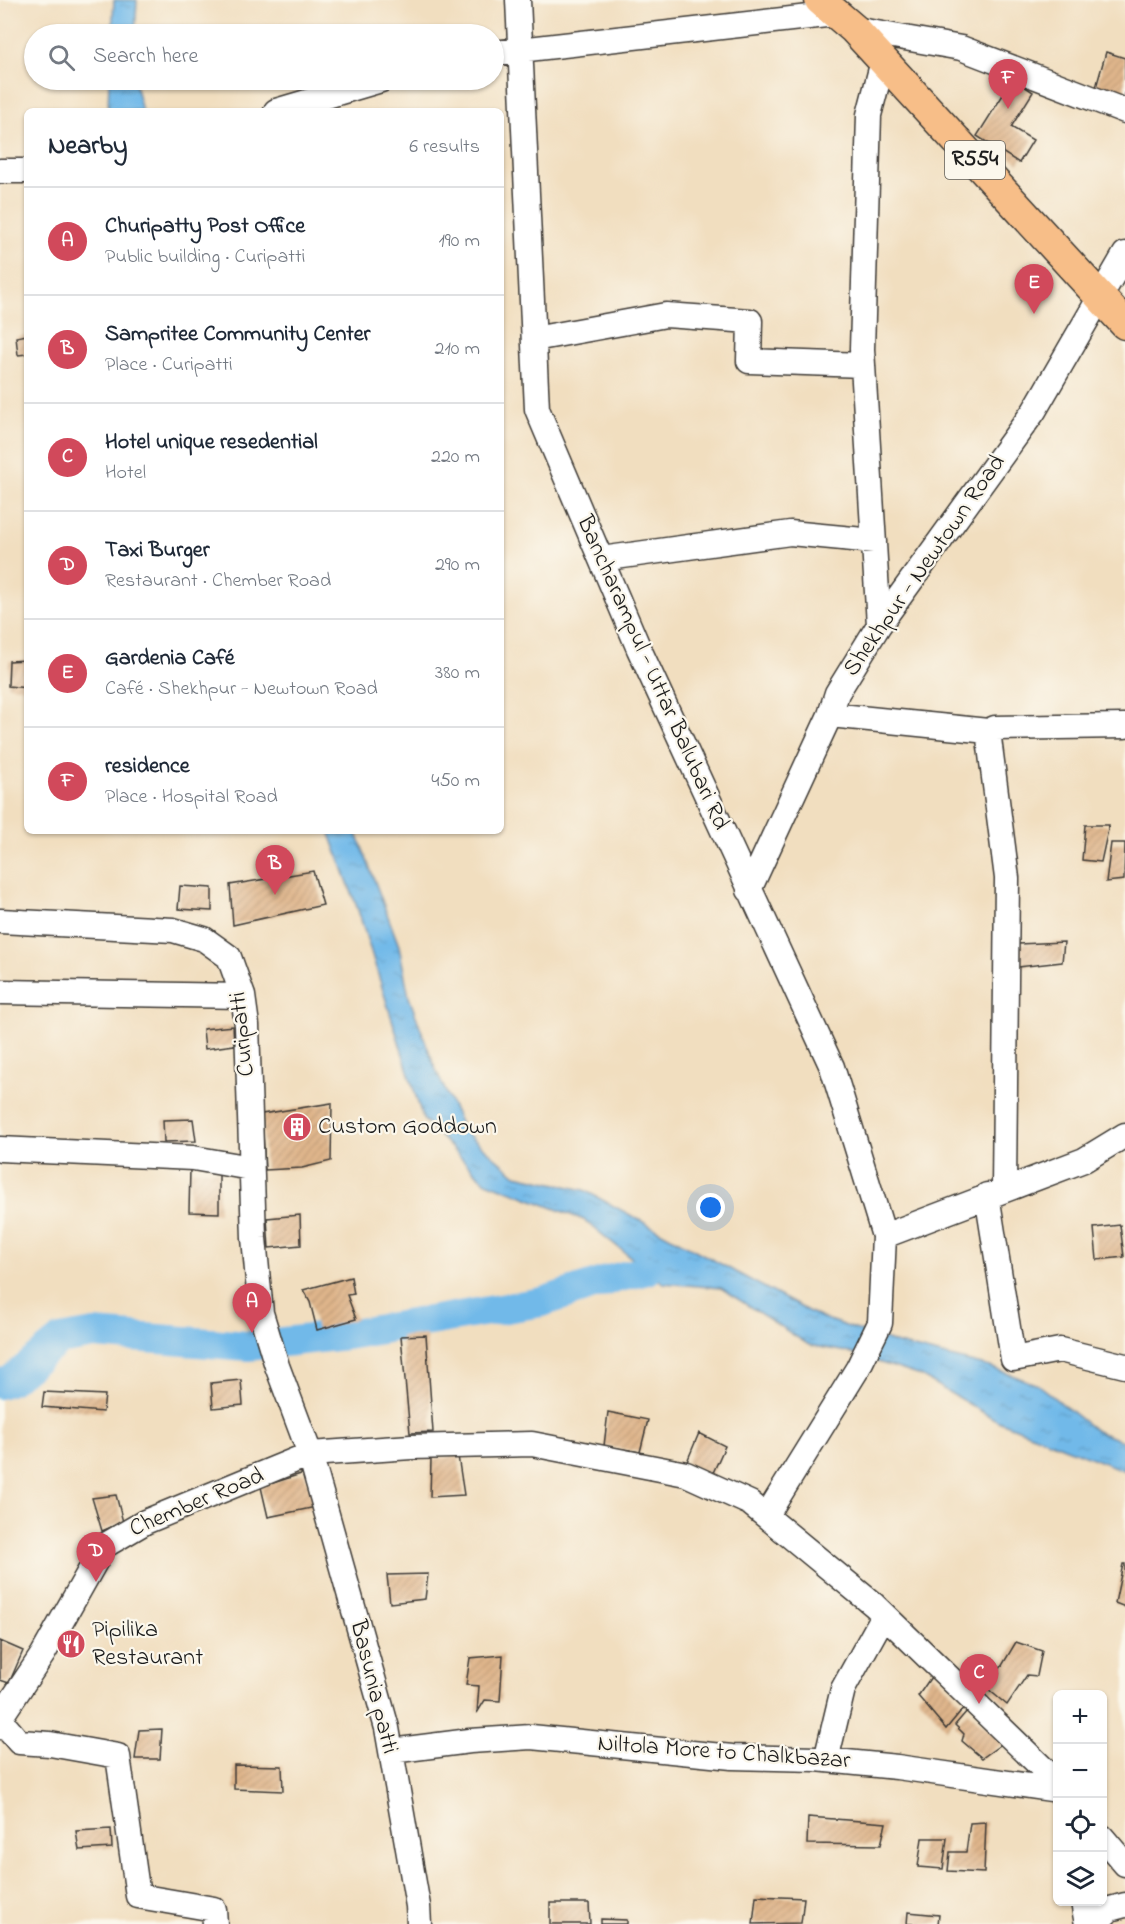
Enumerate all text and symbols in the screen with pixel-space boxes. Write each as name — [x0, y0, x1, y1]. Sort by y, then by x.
search box — [24, 24, 504, 90]
icon: search — [45, 41, 78, 74]
text: Search here — [93, 41, 198, 73]
pin: F — [988, 60, 1028, 109]
text: Nearby — [48, 128, 127, 166]
text: 6 results — [409, 133, 480, 162]
road number: R554 — [945, 141, 1005, 179]
text: Churipatty Post Office — [105, 211, 305, 243]
text: A — [61, 227, 74, 256]
text: 190 m — [438, 227, 480, 256]
text: Public building · Curipatti — [105, 243, 305, 272]
pin: E — [1014, 264, 1054, 314]
text: Sampritee Community Center — [105, 319, 370, 351]
text: B — [61, 335, 74, 364]
text: 210 m — [435, 335, 480, 364]
text: Place · Curipatti — [105, 351, 233, 380]
text: Hotel unique resedential — [105, 427, 318, 459]
text: C — [62, 443, 73, 472]
text: 220 m — [431, 443, 480, 472]
street label: Shekhpur - Newtown Road — [835, 448, 1015, 684]
text: Hotel — [105, 459, 146, 488]
street label: Bancharampul - Uttar Balubari Rd — [566, 509, 738, 837]
text: Taxi Burger — [105, 535, 210, 567]
text: D — [60, 551, 75, 580]
text: 290 m — [435, 551, 480, 580]
text: Restaurant · Chember Road — [105, 567, 331, 596]
text: Gardenia Café — [105, 643, 235, 675]
text: E — [61, 659, 74, 688]
text: 380 m — [435, 659, 480, 688]
text: Café · Shekhpur - Newtown Road — [105, 675, 378, 704]
text: residence — [105, 751, 190, 783]
text: F — [61, 767, 74, 796]
text: 450 m — [431, 767, 480, 796]
text: Place · Hospital Road — [105, 783, 278, 812]
pin: B — [256, 846, 294, 895]
street label: Curipatti — [221, 990, 265, 1078]
place label: Custom Goddown — [318, 1110, 497, 1145]
building icon: Custom Goddown — [281, 1111, 313, 1143]
your location — [696, 1193, 725, 1222]
pin: A — [232, 1284, 272, 1333]
street label: Chember Road — [124, 1459, 270, 1547]
pin: D — [76, 1532, 116, 1582]
place label: Pipilika Restaurant — [92, 1613, 203, 1676]
street label: Basunia patti — [339, 1616, 406, 1757]
restaurant icon: Pipilika Restaurant — [55, 1628, 87, 1660]
pin: C — [960, 1654, 998, 1704]
map controls — [1053, 1690, 1107, 1906]
button: + — [1053, 1690, 1107, 1744]
street label: Niltola More to Chalkbazar — [596, 1727, 852, 1779]
button: − — [1053, 1744, 1107, 1798]
button: locate — [1053, 1798, 1107, 1852]
button: layers — [1053, 1852, 1107, 1906]

